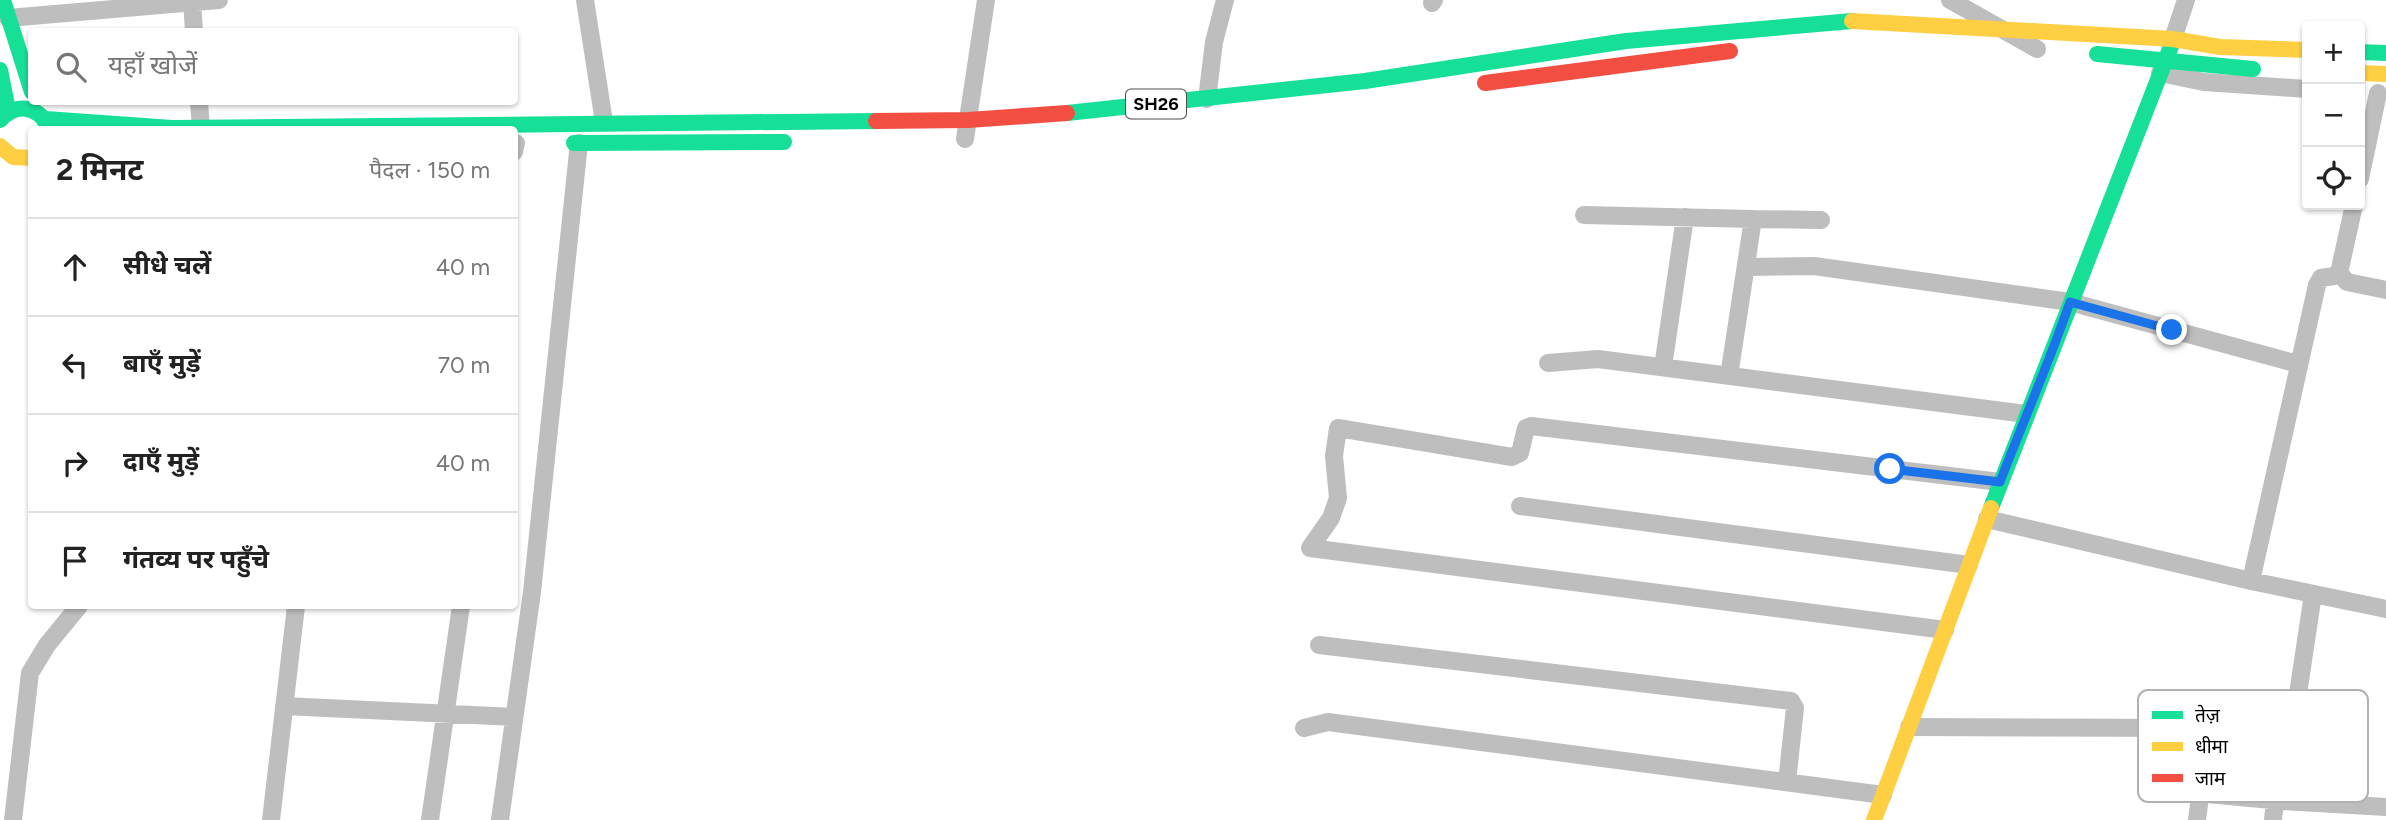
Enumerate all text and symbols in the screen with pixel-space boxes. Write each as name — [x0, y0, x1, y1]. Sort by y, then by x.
map controls — [2302, 21, 2365, 210]
button: + — [2302, 21, 2365, 84]
search box — [28, 28, 518, 105]
icon: search — [52, 48, 90, 86]
text: यहाँ खोजें — [108, 49, 197, 81]
button: − — [2302, 84, 2365, 147]
road number: SH26 — [1126, 90, 1186, 119]
button: locate — [2302, 147, 2365, 210]
text: 2 मिनट — [56, 151, 143, 188]
text: पैदल · 150 m — [369, 156, 490, 184]
icon: ahead — [56, 248, 94, 286]
text: सीधे चलें — [123, 249, 211, 281]
text: 40 m — [436, 253, 490, 281]
route end — [2156, 314, 2187, 345]
icon: left — [56, 346, 94, 384]
text: बाएँ मुड़ें — [123, 347, 200, 379]
text: 70 m — [438, 351, 490, 379]
icon: right — [56, 444, 94, 482]
text: दाएँ मुड़ें — [123, 445, 199, 477]
text: 40 m — [436, 449, 490, 477]
route start — [1874, 453, 1905, 484]
icon: arrive — [56, 542, 94, 580]
text: गंतव्य पर पहुँचे — [123, 543, 269, 575]
legend — [2138, 690, 2368, 802]
text: तेज़ — [2195, 704, 2221, 727]
text: धीमा — [2195, 735, 2229, 758]
text: जाम — [2195, 767, 2226, 790]

